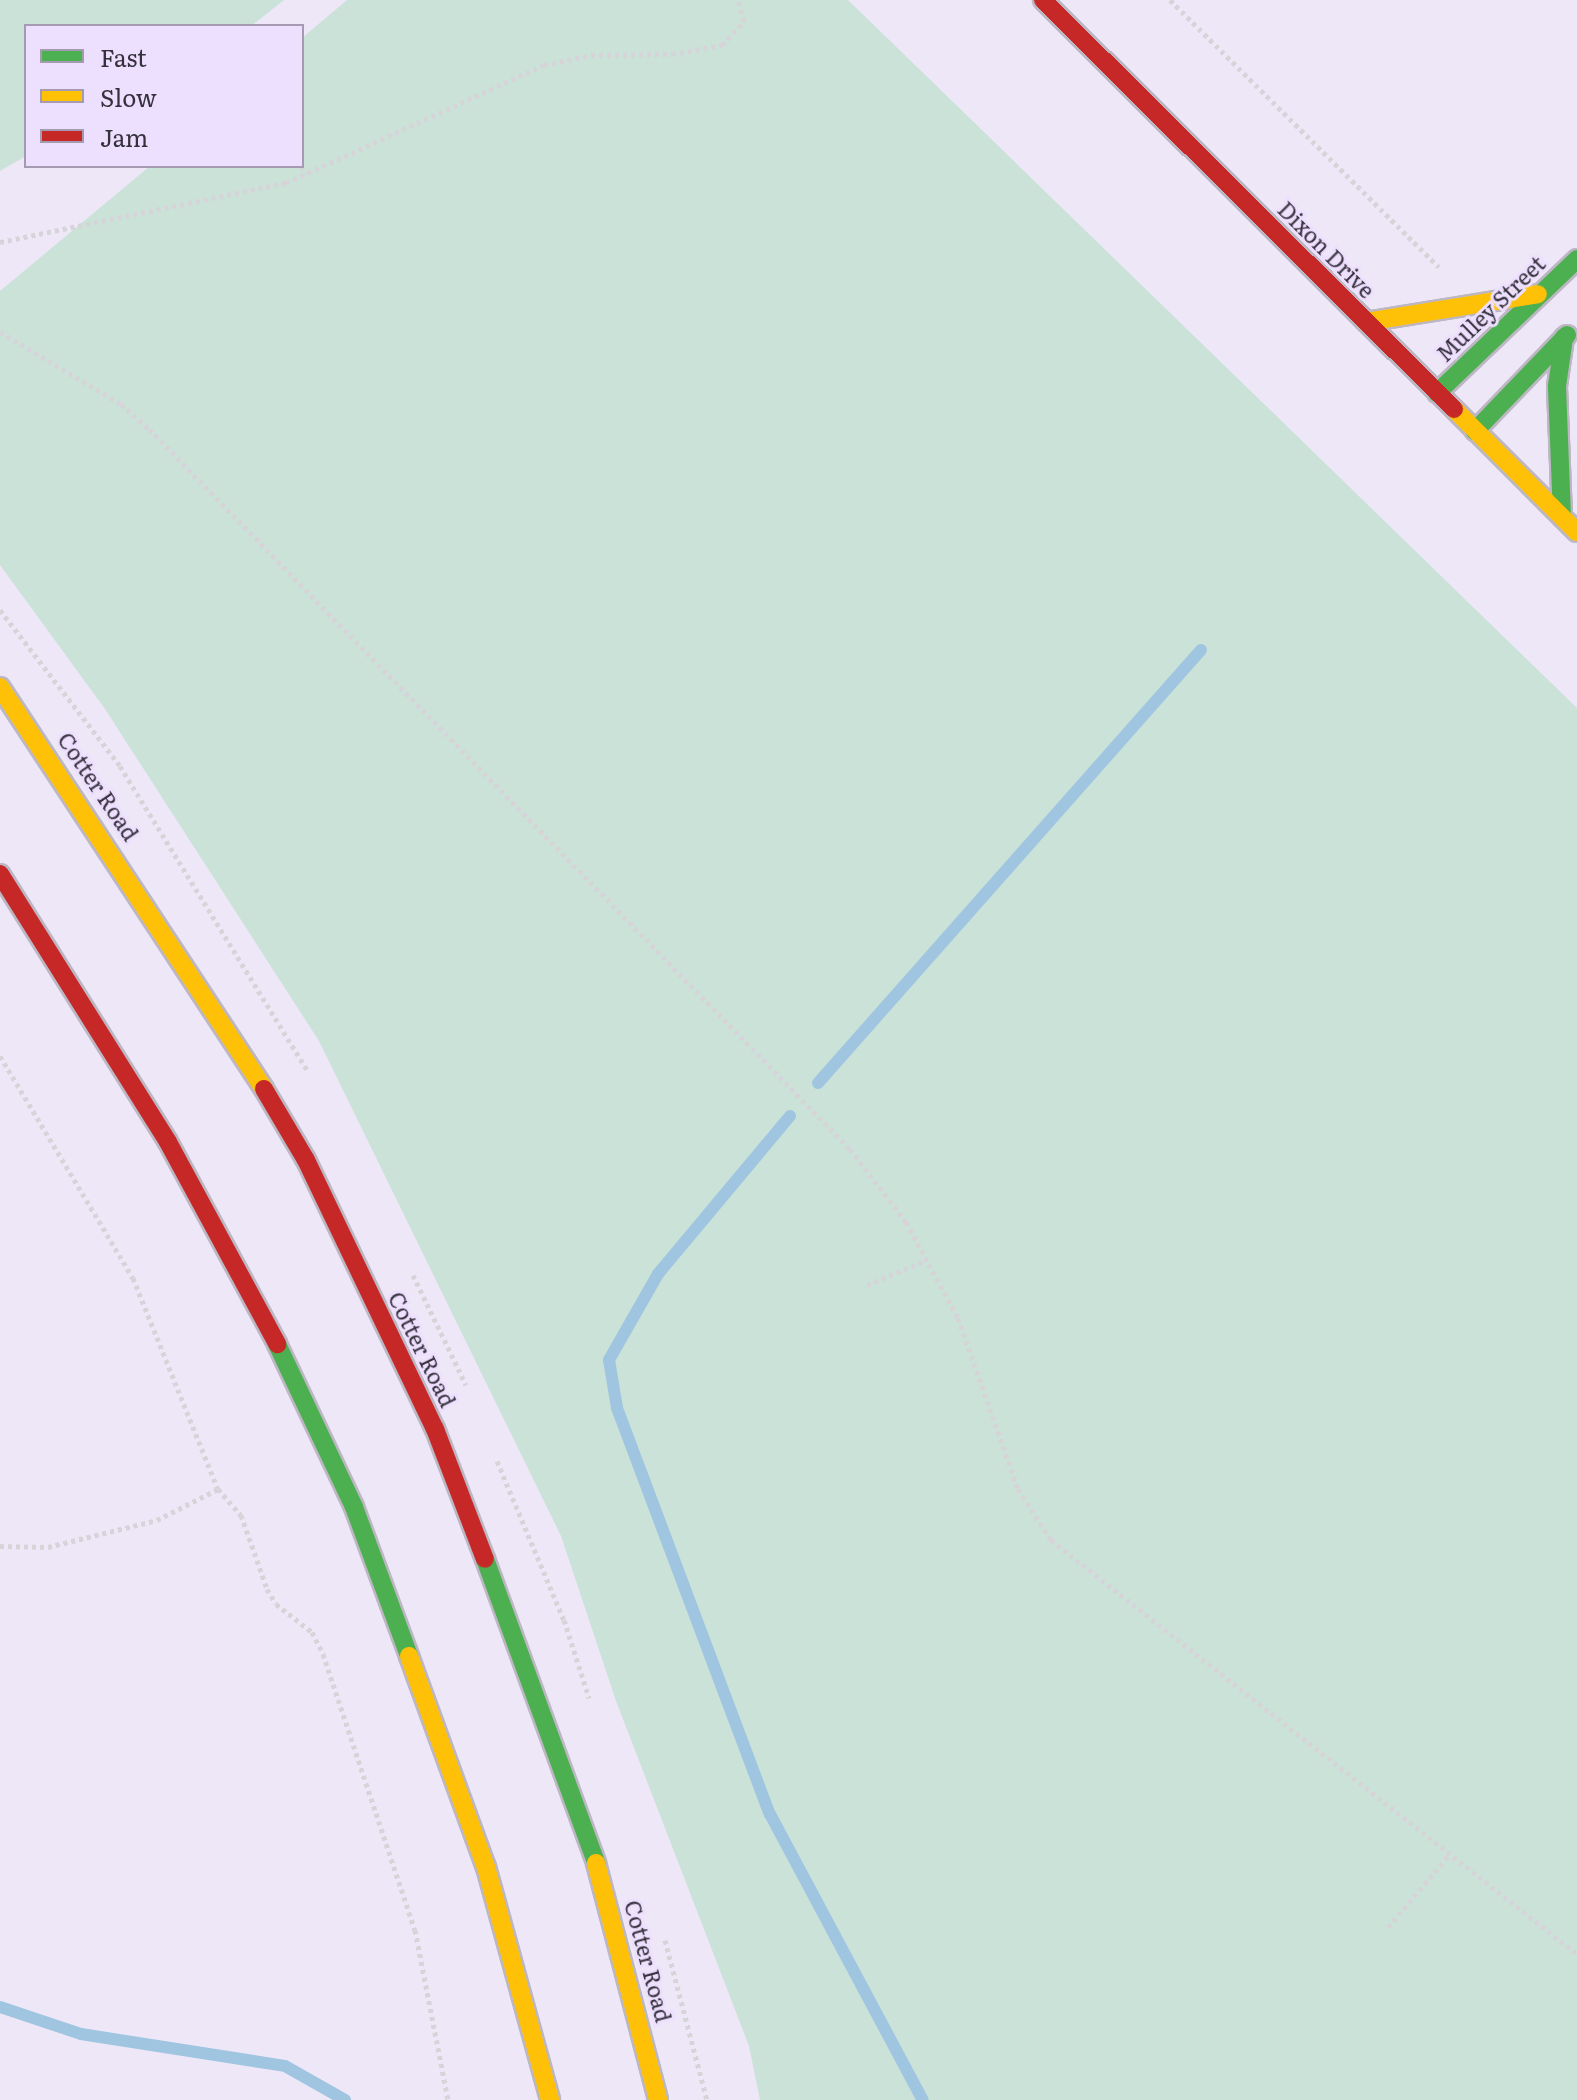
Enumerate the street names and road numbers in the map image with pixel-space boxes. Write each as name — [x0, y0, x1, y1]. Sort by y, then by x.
street label: Dixon Drive — [1273, 195, 1381, 303]
street label: Mulley Street — [1430, 250, 1550, 366]
street label: Cotter Road — [53, 727, 145, 845]
street label: Cotter Road — [384, 1287, 462, 1411]
street label: Cotter Road — [620, 1897, 678, 2025]

